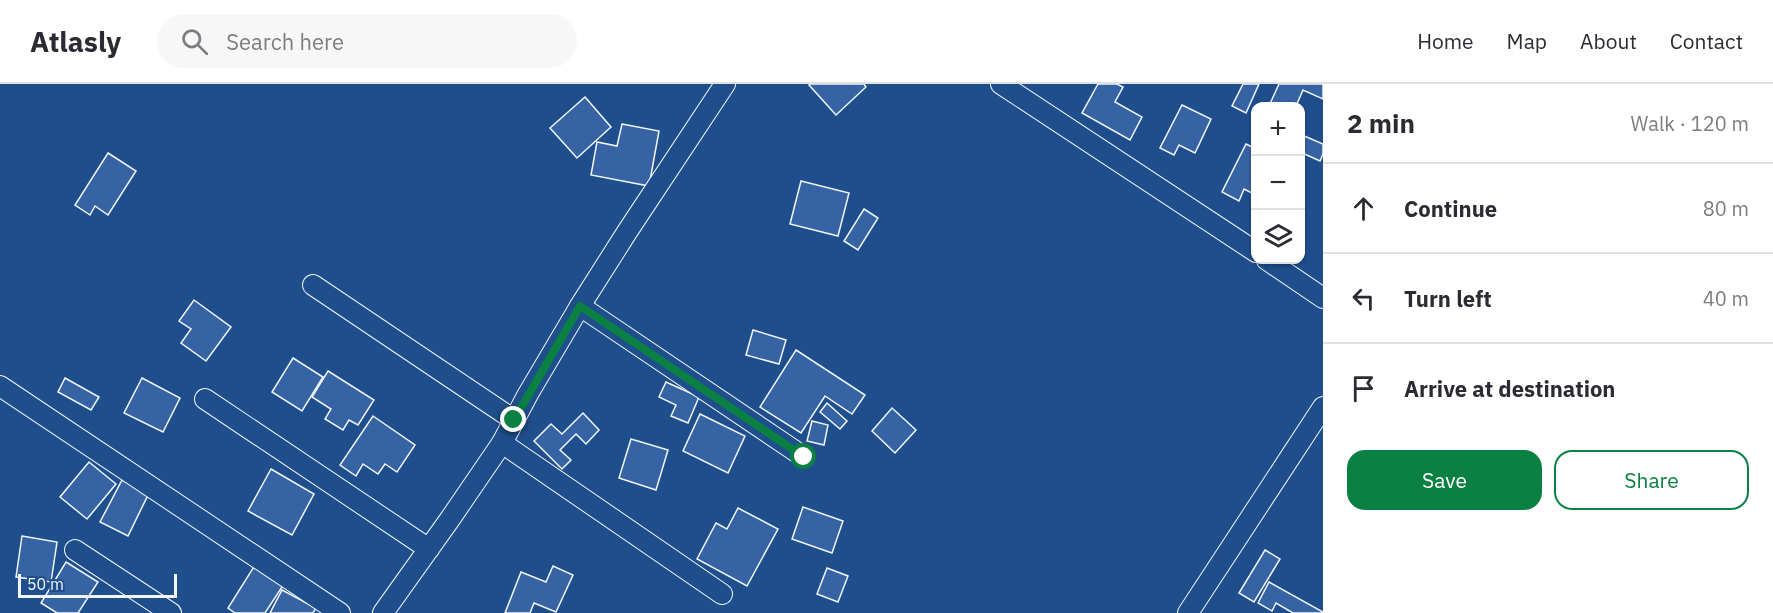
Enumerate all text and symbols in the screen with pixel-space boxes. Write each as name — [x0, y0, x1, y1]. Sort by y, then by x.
search box — [157, 14, 577, 68]
text: Atlasly — [30, 23, 121, 60]
icon: search — [178, 25, 211, 58]
text: Search here — [226, 27, 344, 56]
text: Home — [1417, 27, 1474, 55]
text: Map — [1507, 27, 1547, 55]
text: About — [1580, 27, 1637, 55]
text: Contact — [1670, 27, 1743, 55]
map controls — [1251, 102, 1305, 264]
button: + — [1251, 102, 1305, 156]
text: 2 min — [1347, 106, 1415, 140]
text: Walk · 120 m — [1631, 110, 1749, 137]
button: − — [1251, 156, 1305, 210]
icon: ahead — [1347, 192, 1380, 225]
text: Continue — [1404, 194, 1497, 223]
text: 80 m — [1703, 195, 1749, 222]
button: layers — [1251, 210, 1305, 264]
icon: left — [1347, 282, 1380, 315]
text: Turn left — [1404, 284, 1492, 313]
text: 40 m — [1703, 285, 1749, 312]
icon: arrive — [1347, 372, 1380, 405]
text: Arrive at destination — [1404, 374, 1615, 403]
route end — [500, 406, 526, 432]
route start — [790, 443, 816, 469]
button: Save — [1347, 450, 1542, 510]
button: Share — [1554, 450, 1749, 510]
scale bar — [18, 571, 177, 598]
text: 50 m — [27, 574, 64, 594]

